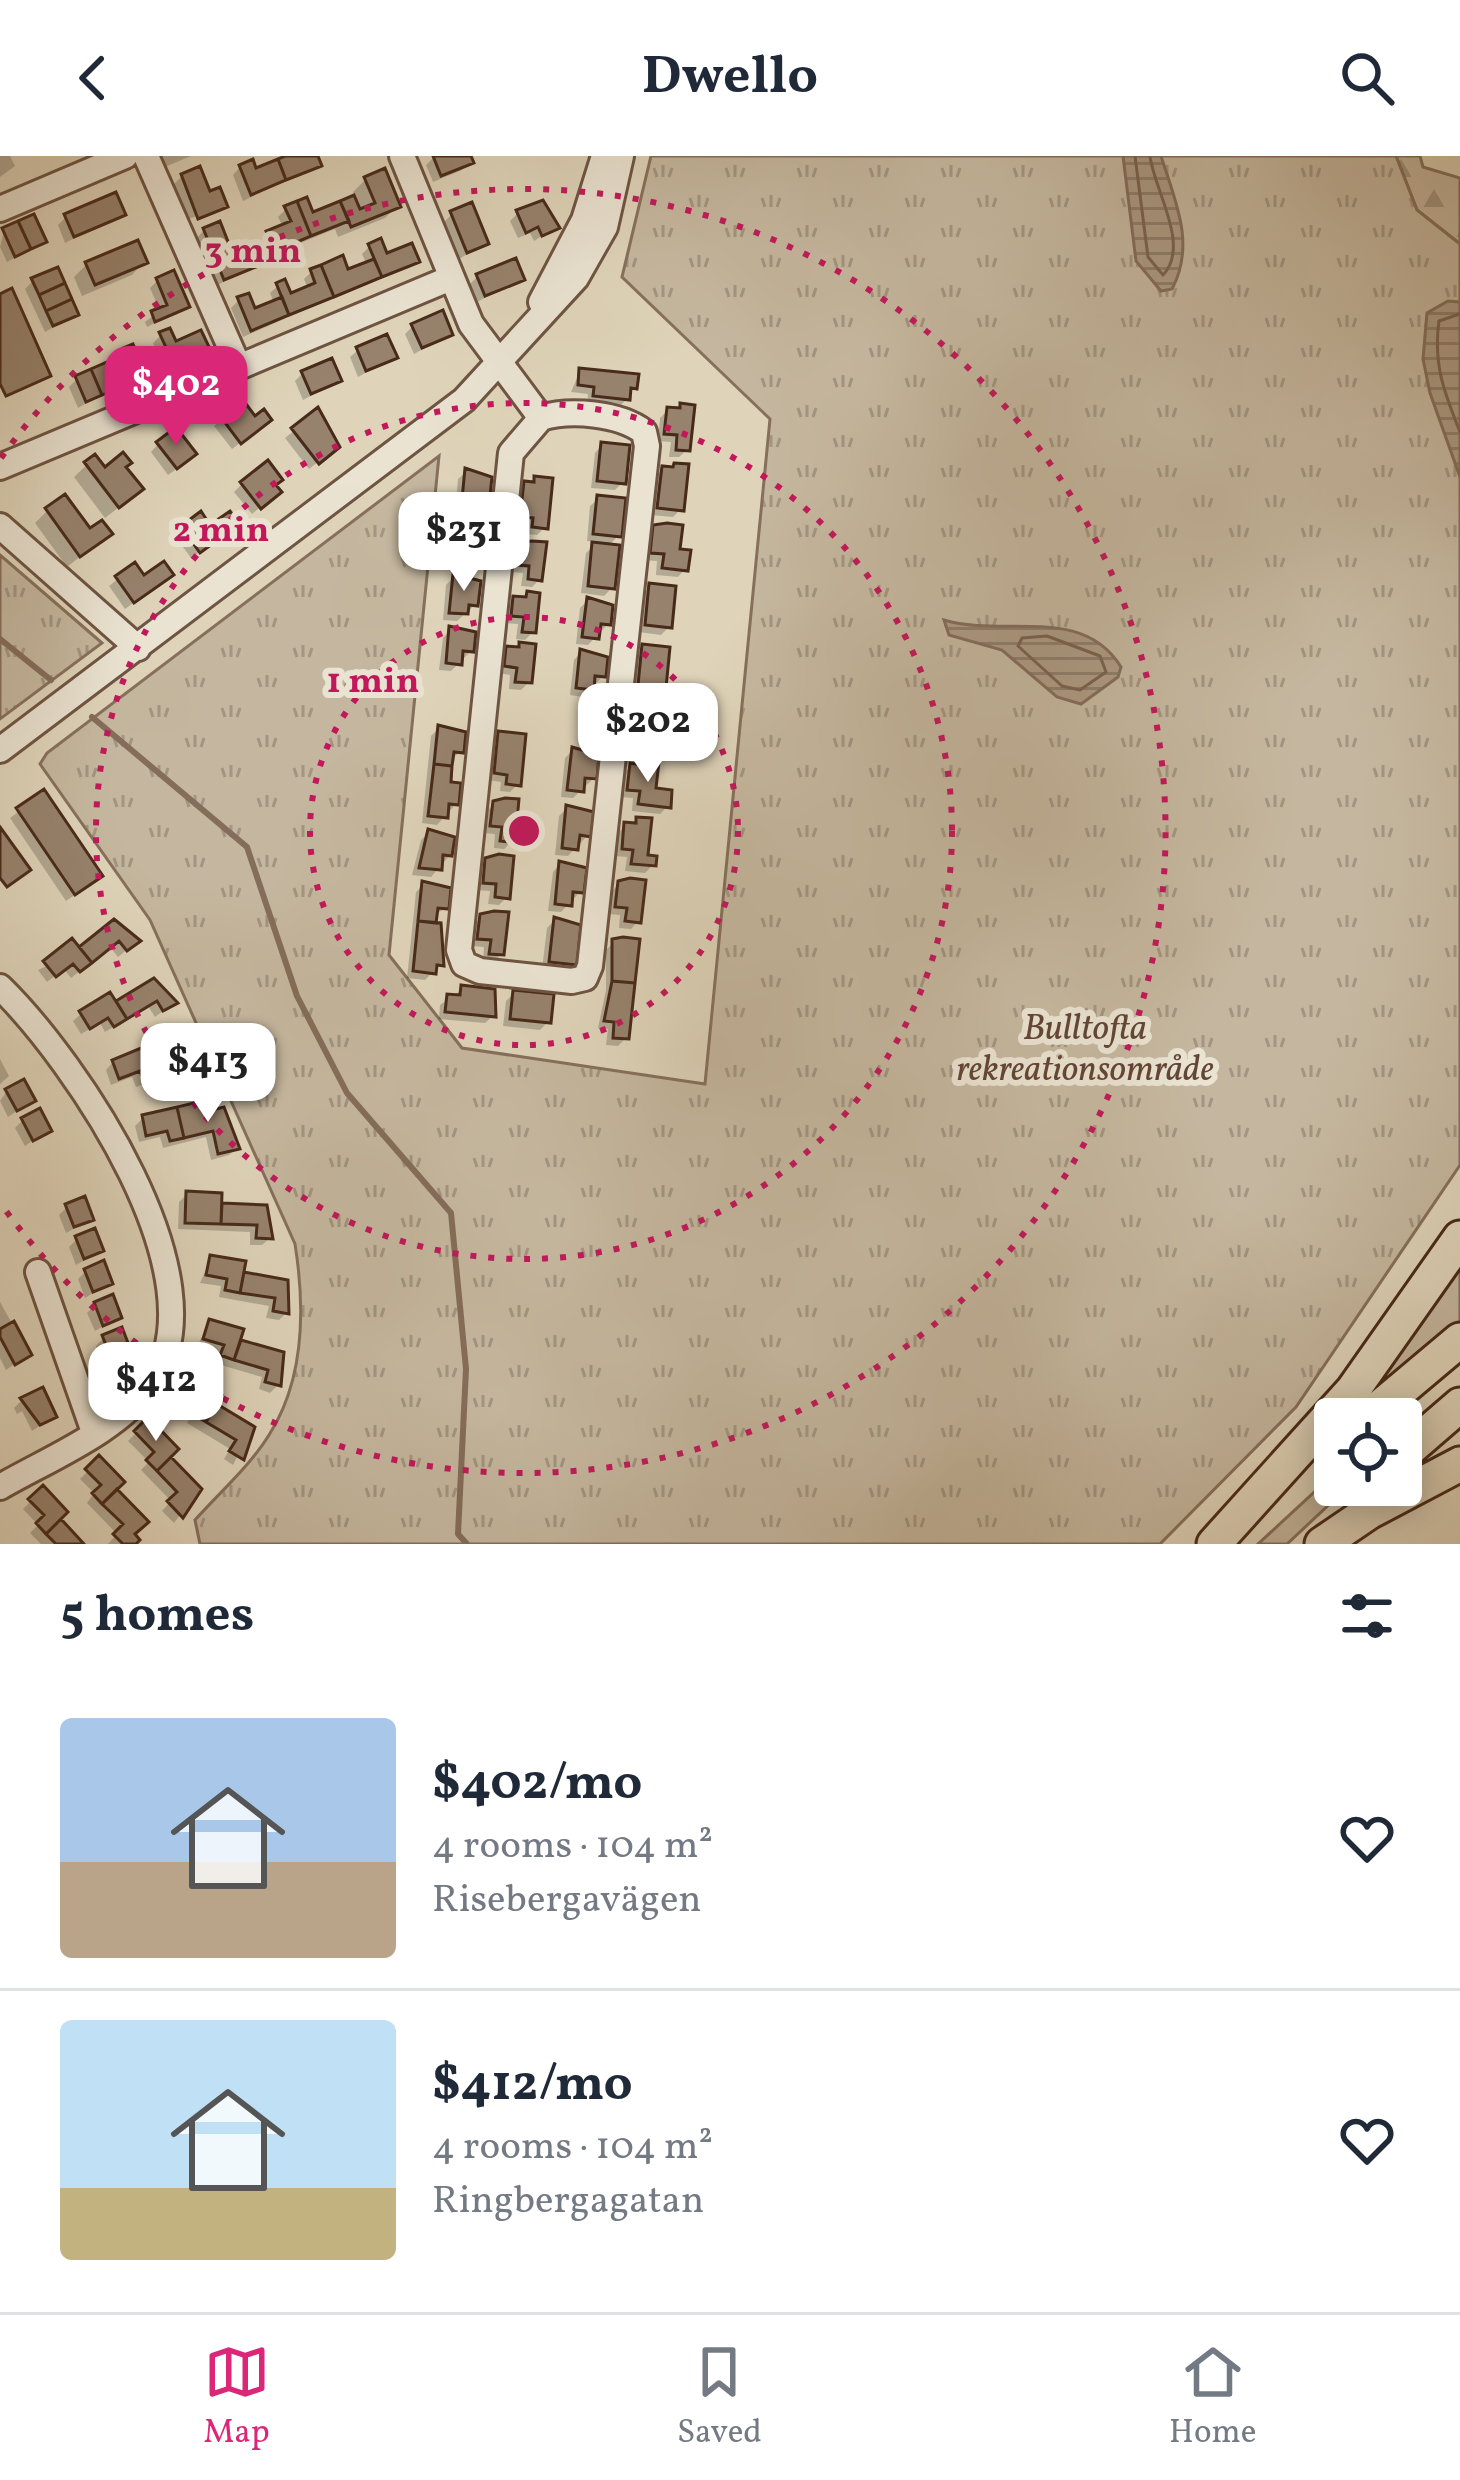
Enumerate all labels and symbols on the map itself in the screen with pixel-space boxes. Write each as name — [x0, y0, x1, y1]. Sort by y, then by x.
text: 3 min — [205, 228, 301, 278]
pin: $402 — [105, 346, 247, 448]
pin: $231 — [393, 492, 535, 594]
text: 2 min — [172, 507, 270, 557]
text: 1 min — [327, 658, 419, 708]
pin: $202 — [577, 683, 719, 785]
centre of rings — [503, 810, 545, 852]
park label: Bulltofta rekreationsområde — [956, 1005, 1214, 1096]
pin: $413 — [137, 1023, 279, 1125]
pin: $412 — [85, 1342, 227, 1444]

